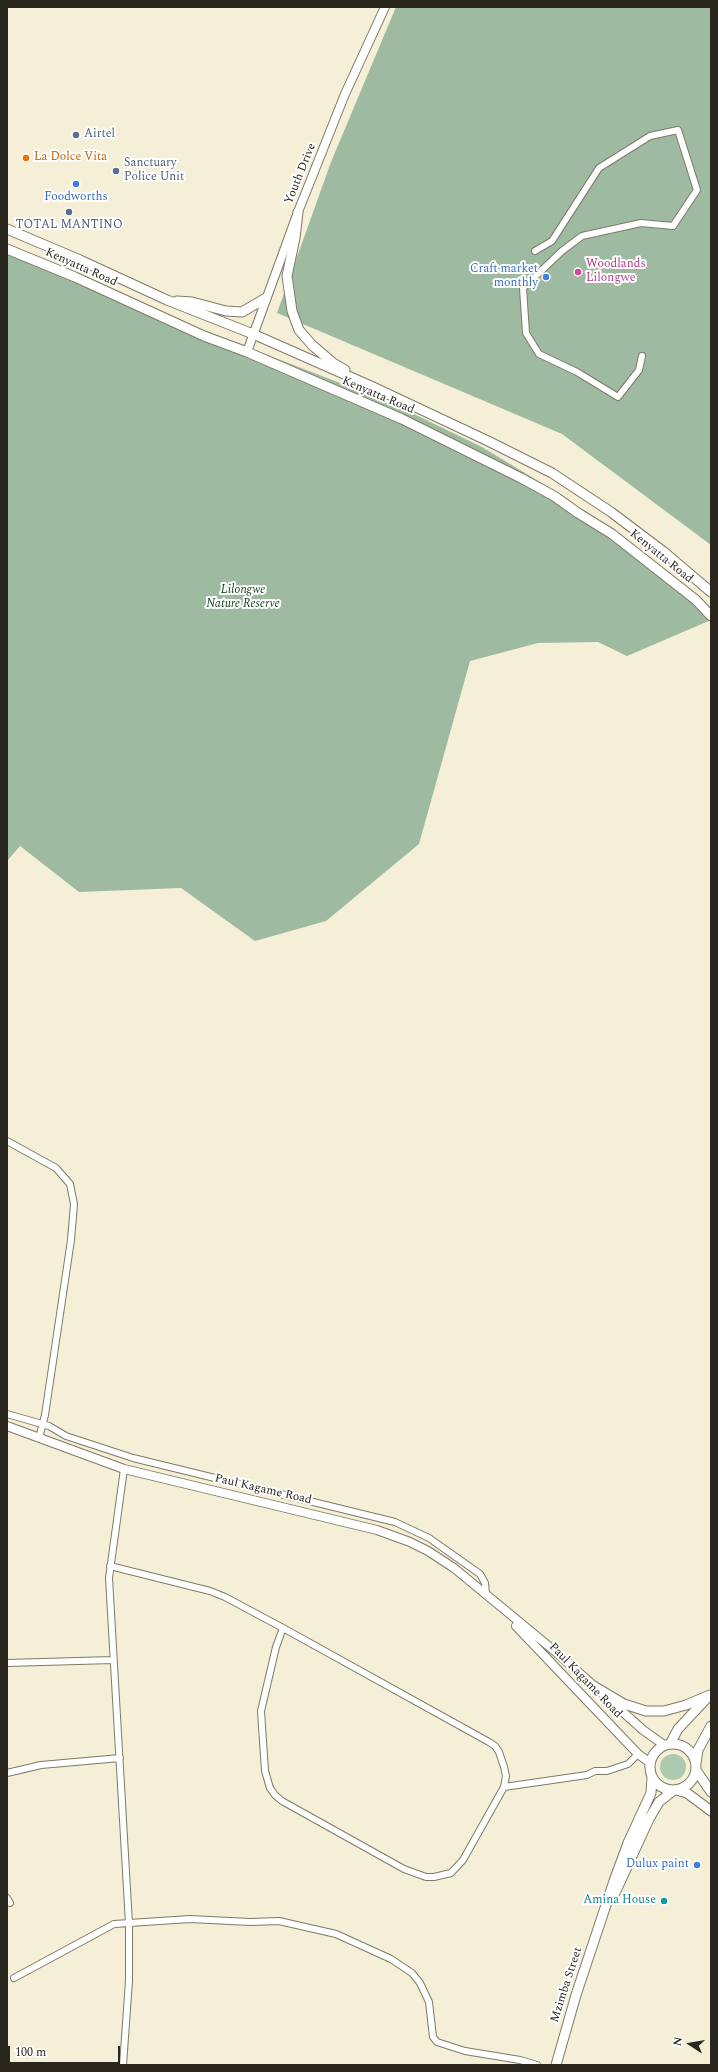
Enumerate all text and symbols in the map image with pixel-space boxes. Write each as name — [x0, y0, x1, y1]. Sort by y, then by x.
place label: Airtel — [84, 128, 115, 142]
marker: Airtel — [71, 130, 81, 140]
street label: Youth Drive — [282, 141, 320, 207]
place label: La Dolce Vita — [34, 151, 107, 165]
marker: La Dolce Vita — [21, 153, 31, 163]
place label: Sanctuary Police Unit — [124, 157, 184, 185]
marker: Sanctuary Police Unit — [111, 166, 121, 176]
marker: Foodworths — [71, 179, 81, 189]
place label: Foodworths — [44, 191, 108, 205]
marker: TOTAL MANTINO — [64, 207, 74, 217]
place label: TOTAL MANTINO — [15, 219, 123, 233]
street label: Kenyatta Road — [43, 246, 119, 290]
place label: Woodlands Lilongwe — [586, 258, 646, 286]
place label: Craft market monthly — [470, 263, 538, 291]
marker: Woodlands Lilongwe — [573, 267, 583, 277]
marker: Craft market monthly — [541, 272, 551, 282]
street label: Kenyatta Road — [340, 374, 416, 418]
street label: Kenyatta Road — [627, 527, 695, 587]
park label: Lilongwe Nature Reserve — [206, 584, 280, 612]
street label: Paul Kagame Road — [213, 1472, 313, 1508]
street label: Paul Kagame Road — [545, 1640, 625, 1722]
place label: Dulux paint — [626, 1858, 689, 1872]
marker: Dulux paint — [692, 1860, 702, 1870]
place label: Amina House — [583, 1894, 656, 1908]
marker: Amina House — [659, 1896, 669, 1906]
street label: Mzimba Street — [548, 1946, 586, 2024]
north arrow — [670, 2024, 710, 2064]
text: N — [669, 2035, 687, 2048]
scale bar — [10, 2038, 122, 2064]
text: 100 m — [15, 2043, 46, 2062]

